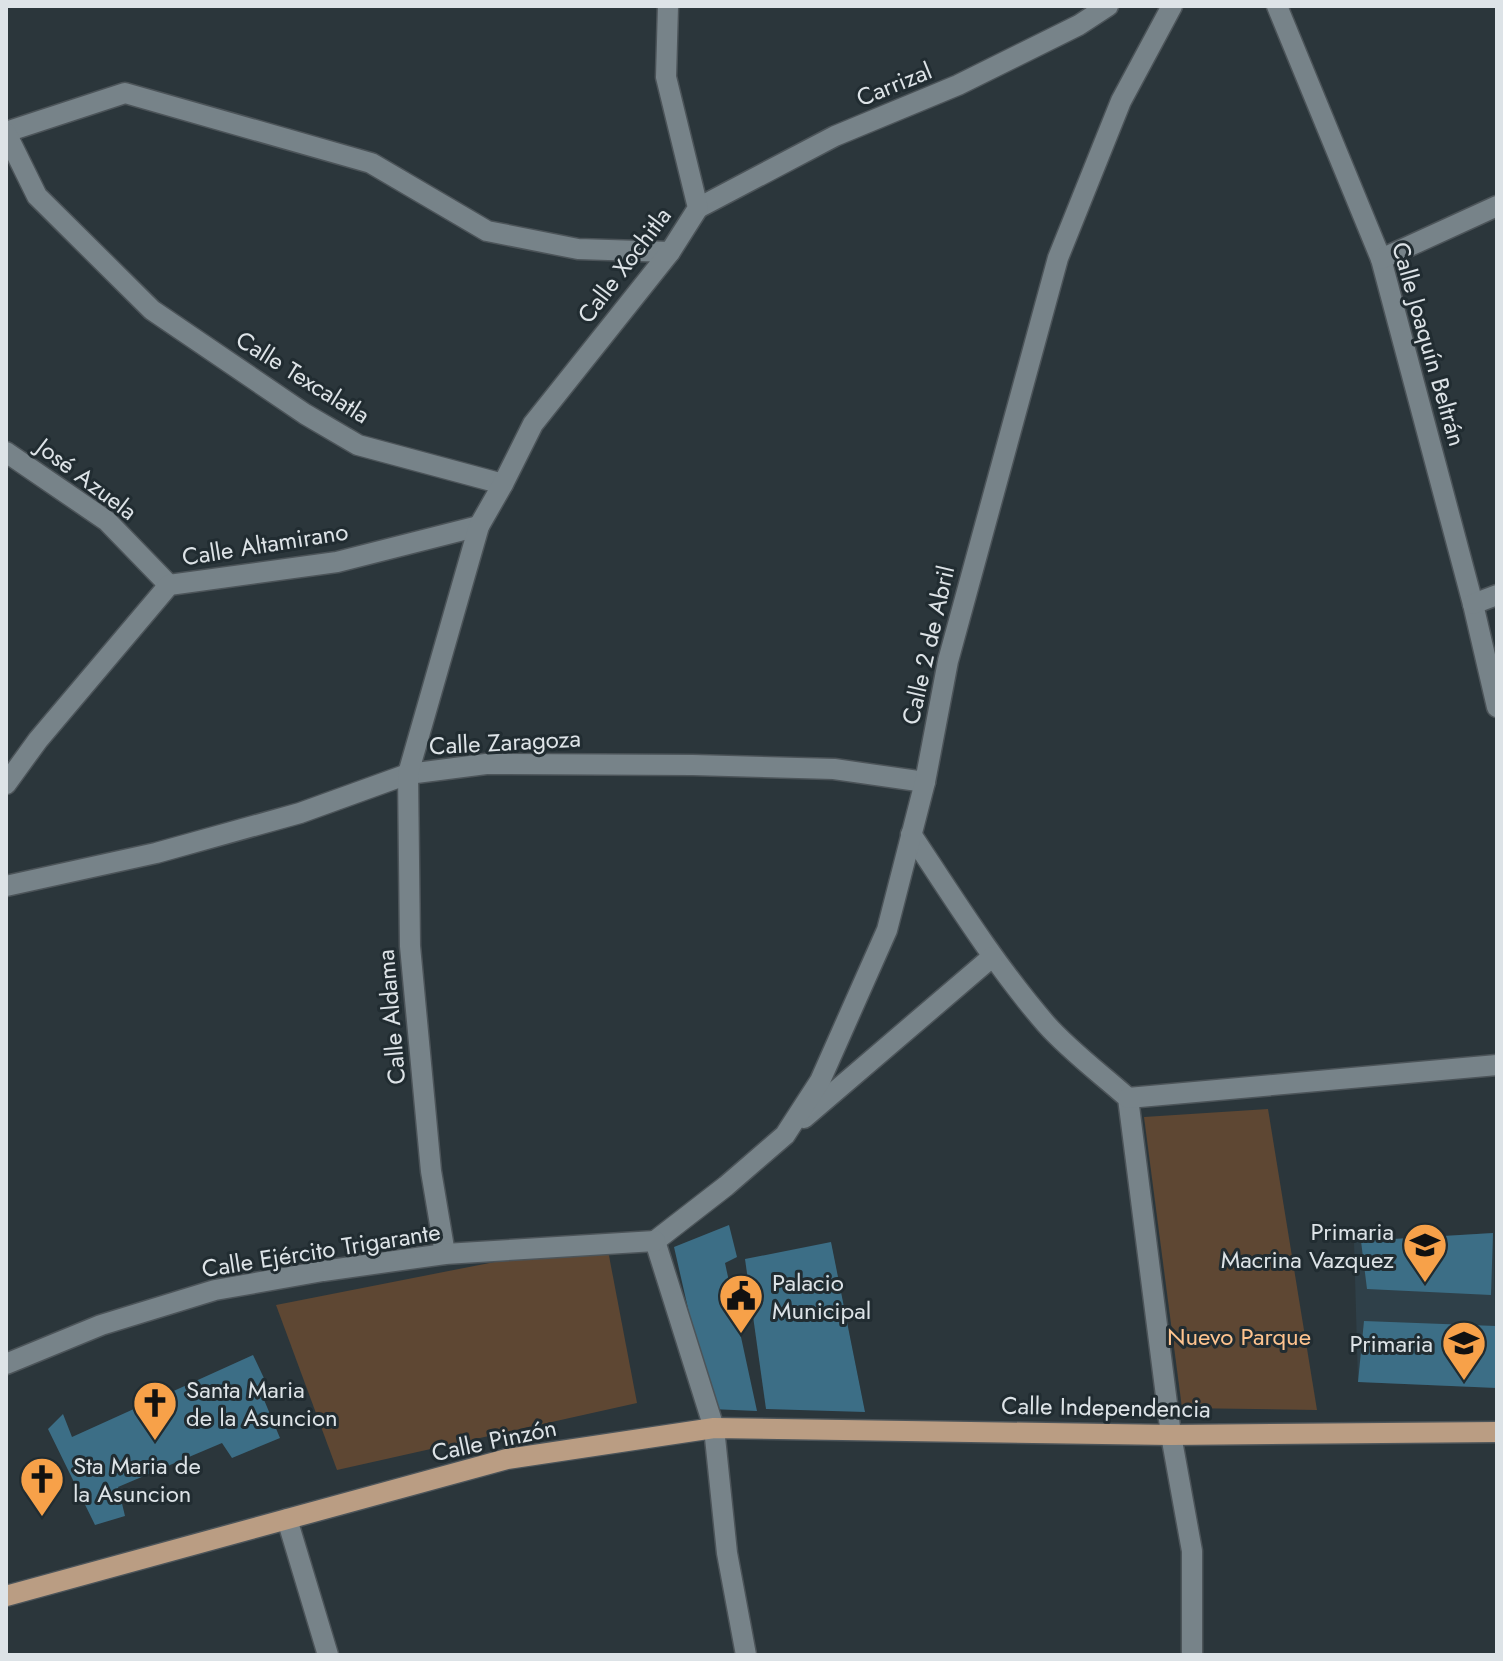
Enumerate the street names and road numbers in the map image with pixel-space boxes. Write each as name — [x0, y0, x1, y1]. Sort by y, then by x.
street label: Carrizal — [851, 53, 937, 115]
street label: Calle Xochitla — [569, 200, 679, 330]
street label: Calle Joaquín Beltrán — [1383, 238, 1475, 450]
street label: Calle Texcalatla — [229, 322, 377, 432]
street label: José Azuela — [27, 428, 145, 528]
street label: Calle Altamirano — [179, 514, 351, 574]
street label: Calle 2 de Abril — [893, 562, 963, 728]
street label: Calle Zaragoza — [428, 721, 582, 763]
street label: Calle Aldama — [368, 948, 414, 1086]
street label: Calle Ejército Trigarante — [199, 1214, 443, 1286]
street label: Calle Independencia — [1001, 1388, 1211, 1426]
street label: Calle Pinzón — [428, 1410, 560, 1470]

